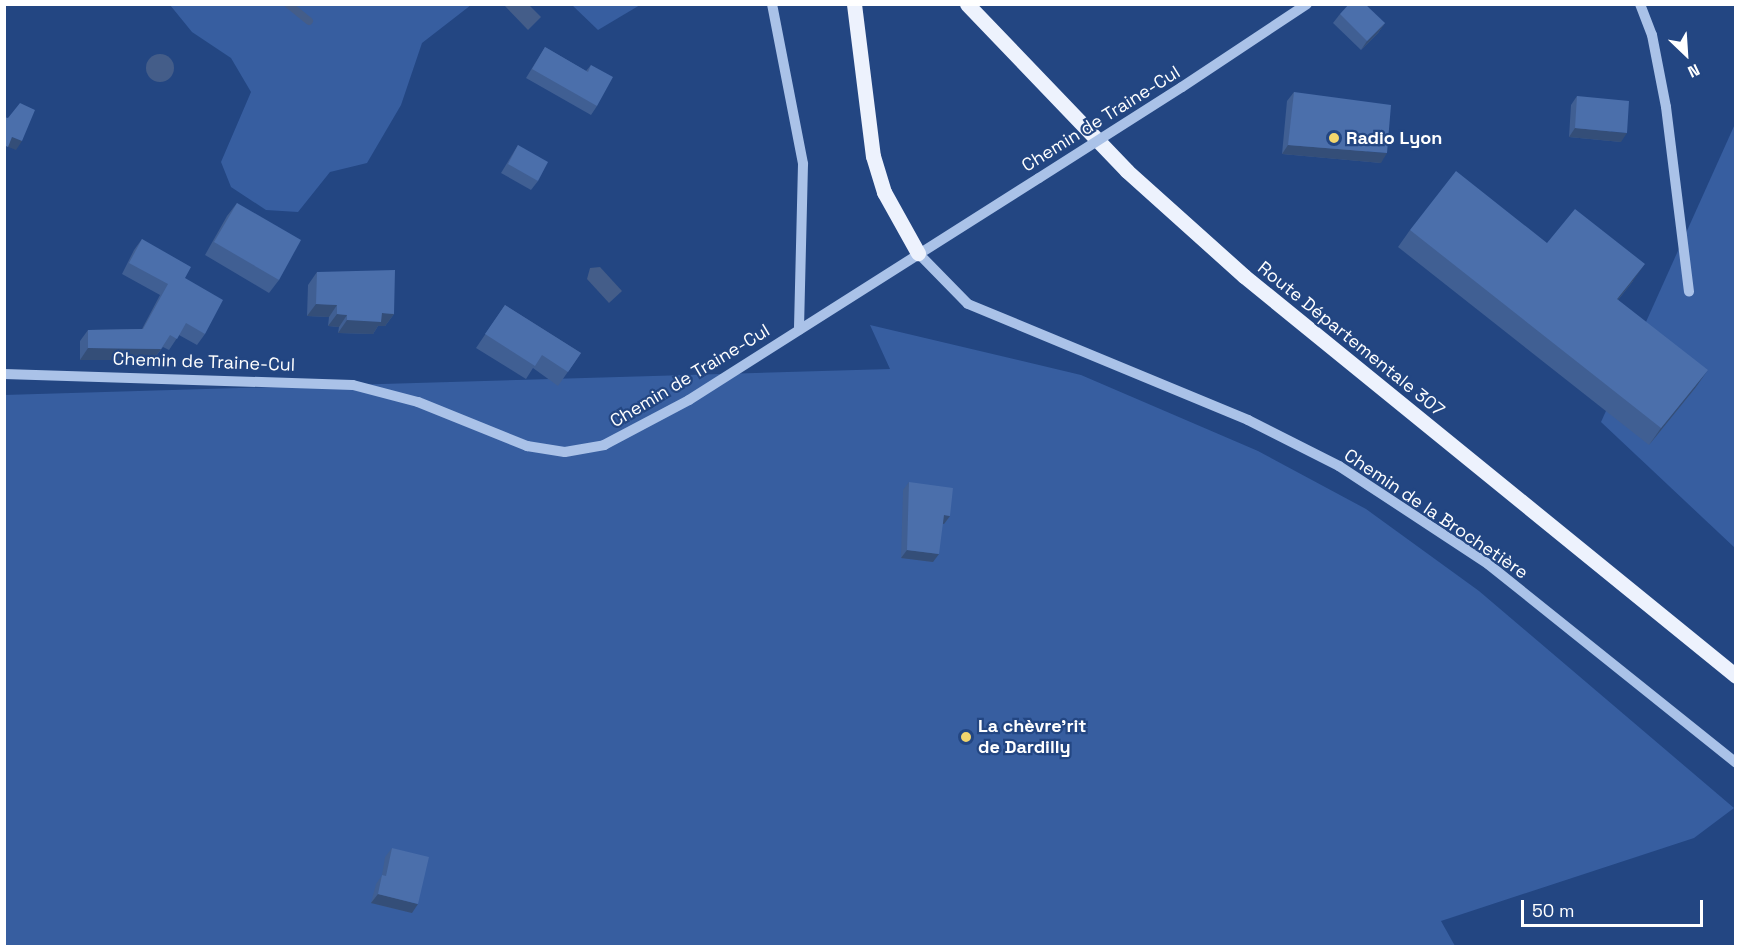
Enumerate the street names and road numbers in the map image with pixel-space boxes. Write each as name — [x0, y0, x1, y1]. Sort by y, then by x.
street label: Chemin de Traine-Cul — [1018, 61, 1184, 177]
street label: Route Départementale 307 — [1253, 257, 1449, 421]
street label: Chemin de Traine-Cul — [606, 320, 774, 432]
street label: Chemin de Traine-Cul — [112, 348, 296, 376]
street label: Chemin de la Brochetière — [1340, 444, 1532, 584]

